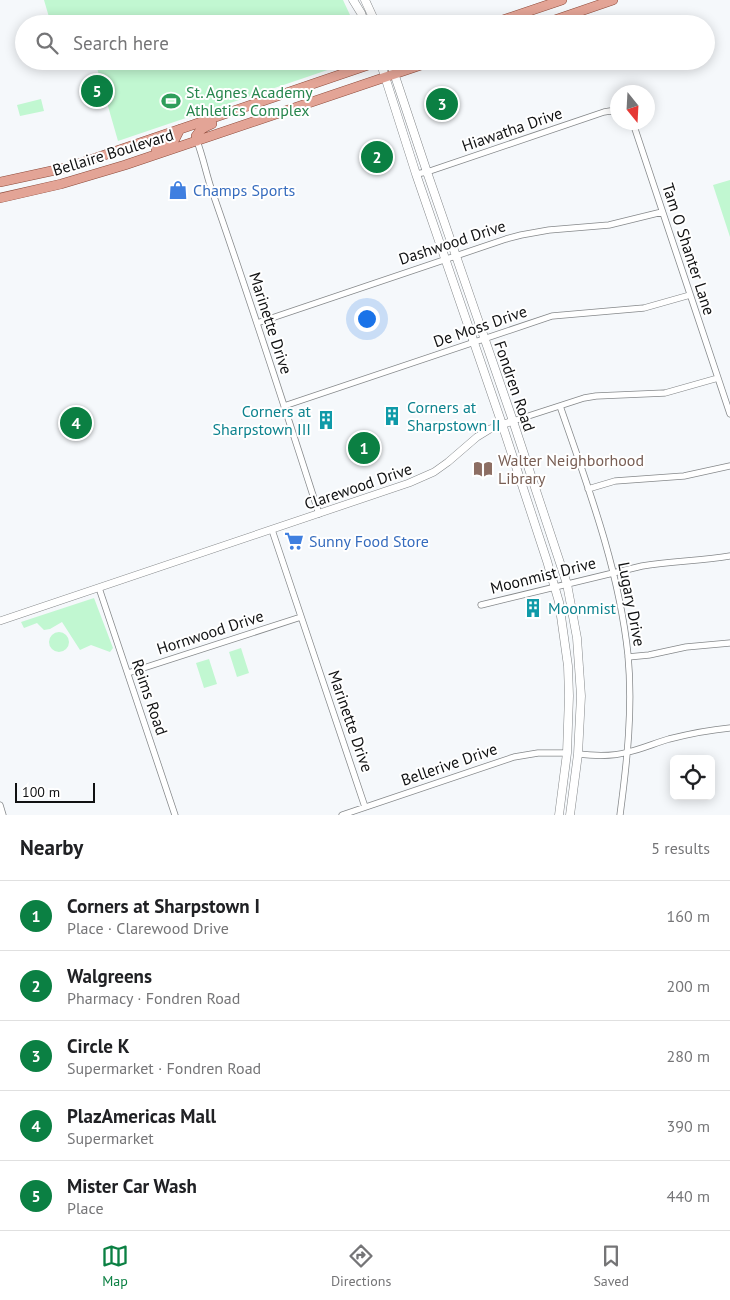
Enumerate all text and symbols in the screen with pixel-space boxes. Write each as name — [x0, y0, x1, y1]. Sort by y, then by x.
search box — [15, 15, 715, 70]
icon: search — [33, 29, 61, 57]
text: Search here — [73, 31, 169, 55]
pin: 5 — [81, 72, 113, 110]
place label: St. Agnes Academy Athletics Complex — [186, 82, 313, 120]
pin: 3 — [426, 85, 458, 123]
north arrow — [610, 85, 655, 130]
sports icon: St. Agnes Academy Athletics Complex — [160, 90, 182, 112]
street label: Hiawatha Drive — [459, 102, 565, 156]
street label: Bellaire Boulevard — [50, 124, 176, 180]
pin: 2 — [361, 138, 393, 176]
shop icon: Champs Sports — [167, 179, 189, 201]
place label: Champs Sports — [193, 180, 296, 200]
street label: Tam O Shanter Lane — [658, 181, 720, 317]
street label: Dashwood Drive — [396, 215, 508, 269]
street label: Marinette Drive — [245, 269, 297, 377]
street label: De Moss Drive — [431, 301, 529, 351]
your location — [354, 306, 380, 332]
street label: Fondren Road — [490, 338, 540, 434]
place label: Corners at Sharpstown II — [407, 397, 501, 435]
place label: Corners at Sharpstown III — [213, 401, 312, 439]
pin: 4 — [60, 404, 92, 442]
building icon: Corners at Sharpstown II — [381, 405, 403, 427]
building icon: Corners at Sharpstown III — [315, 409, 337, 431]
pin: 1 — [348, 429, 380, 467]
place label: Walter Neighborhood Library — [498, 450, 644, 488]
street label: Clarewood Drive — [302, 458, 414, 514]
library icon: Walter Neighborhood Library — [472, 458, 494, 480]
supermarket icon: Sunny Food Store — [283, 530, 305, 552]
place label: Sunny Food Store — [309, 531, 429, 551]
street label: Moonmist Drive — [488, 552, 598, 598]
street label: Lugary Drive — [614, 560, 650, 648]
building icon: Moonmist — [522, 597, 544, 619]
place label: Moonmist — [548, 598, 617, 618]
street label: Hornwood Drive — [154, 605, 266, 659]
street label: Reims Road — [128, 656, 172, 738]
street label: Marinette Drive — [324, 668, 378, 774]
street label: Bellerive Drive — [398, 738, 500, 790]
map controls — [670, 755, 715, 800]
button: locate — [670, 755, 715, 800]
scale bar — [15, 780, 95, 803]
text: 100 m — [22, 783, 60, 801]
text: Nearby — [20, 834, 83, 861]
text: 5 results — [651, 838, 710, 858]
text: Corners at Sharpstown I — [67, 894, 260, 918]
text: 1 — [31, 906, 41, 926]
text: 160 m — [667, 906, 710, 926]
text: Place · Clarewood Drive — [67, 918, 229, 938]
text: Walgreens — [67, 964, 152, 988]
text: 2 — [31, 976, 41, 996]
text: 200 m — [667, 976, 710, 996]
text: Pharmacy · Fondren Road — [67, 988, 240, 1008]
text: Circle K — [67, 1034, 129, 1058]
text: 3 — [31, 1046, 41, 1066]
text: 280 m — [667, 1046, 710, 1066]
text: Supermarket · Fondren Road — [67, 1058, 261, 1078]
text: PlazAmericas Mall — [67, 1104, 216, 1128]
text: 4 — [31, 1116, 41, 1136]
text: 390 m — [667, 1116, 710, 1136]
text: Supermarket — [67, 1128, 154, 1148]
text: Mister Car Wash — [67, 1174, 197, 1198]
text: 5 — [31, 1186, 41, 1206]
text: 440 m — [667, 1186, 710, 1206]
text: Place — [67, 1198, 104, 1218]
tab: Map — [101, 1242, 129, 1290]
tab: Directions — [331, 1242, 391, 1290]
tab: Saved — [593, 1242, 629, 1290]

